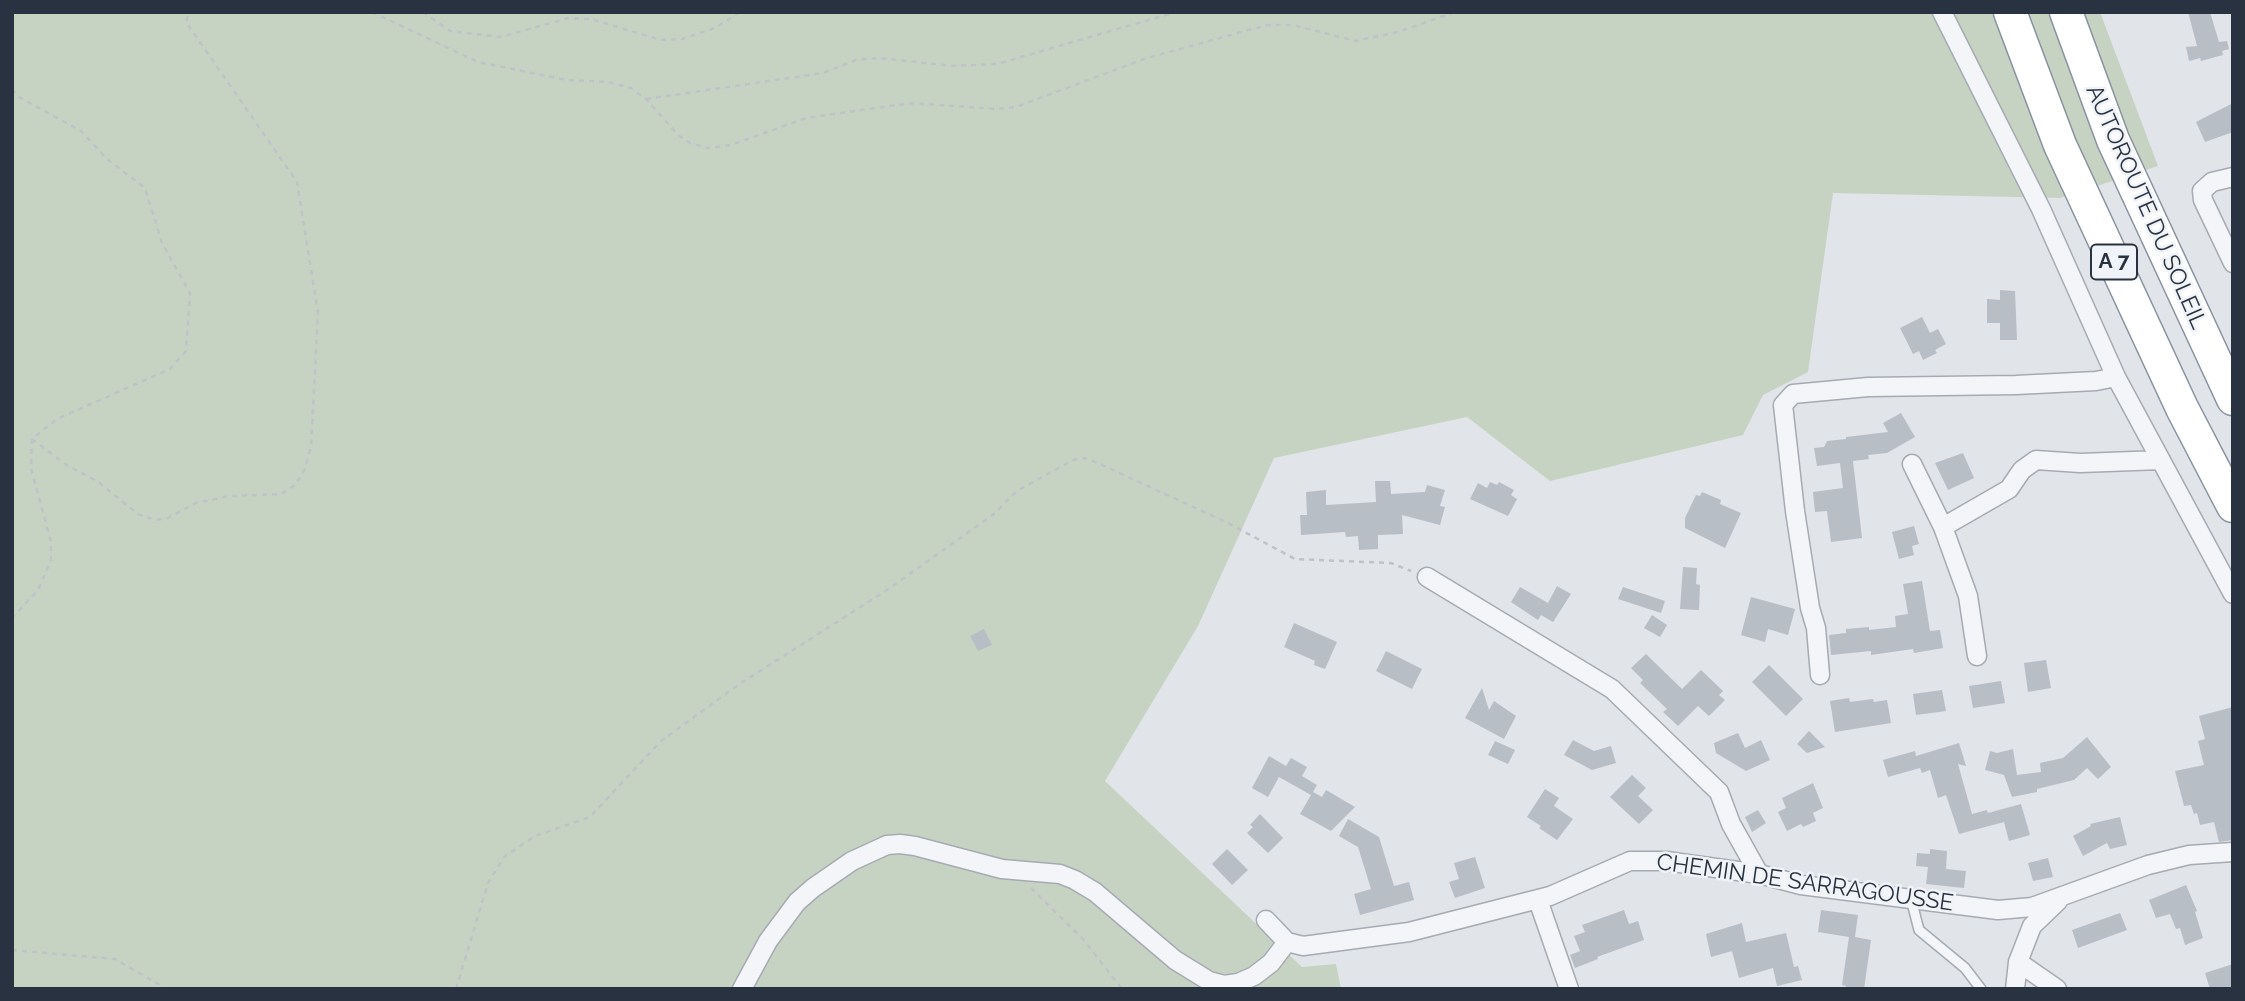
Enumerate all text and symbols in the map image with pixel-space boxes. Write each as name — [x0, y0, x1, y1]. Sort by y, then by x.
street label: AUTOROUTE DU SOLEIL — [2080, 81, 2212, 333]
road number: A 7 — [2091, 244, 2137, 280]
street label: CHEMIN DE SARRAGOUSSE — [1655, 848, 1955, 918]

